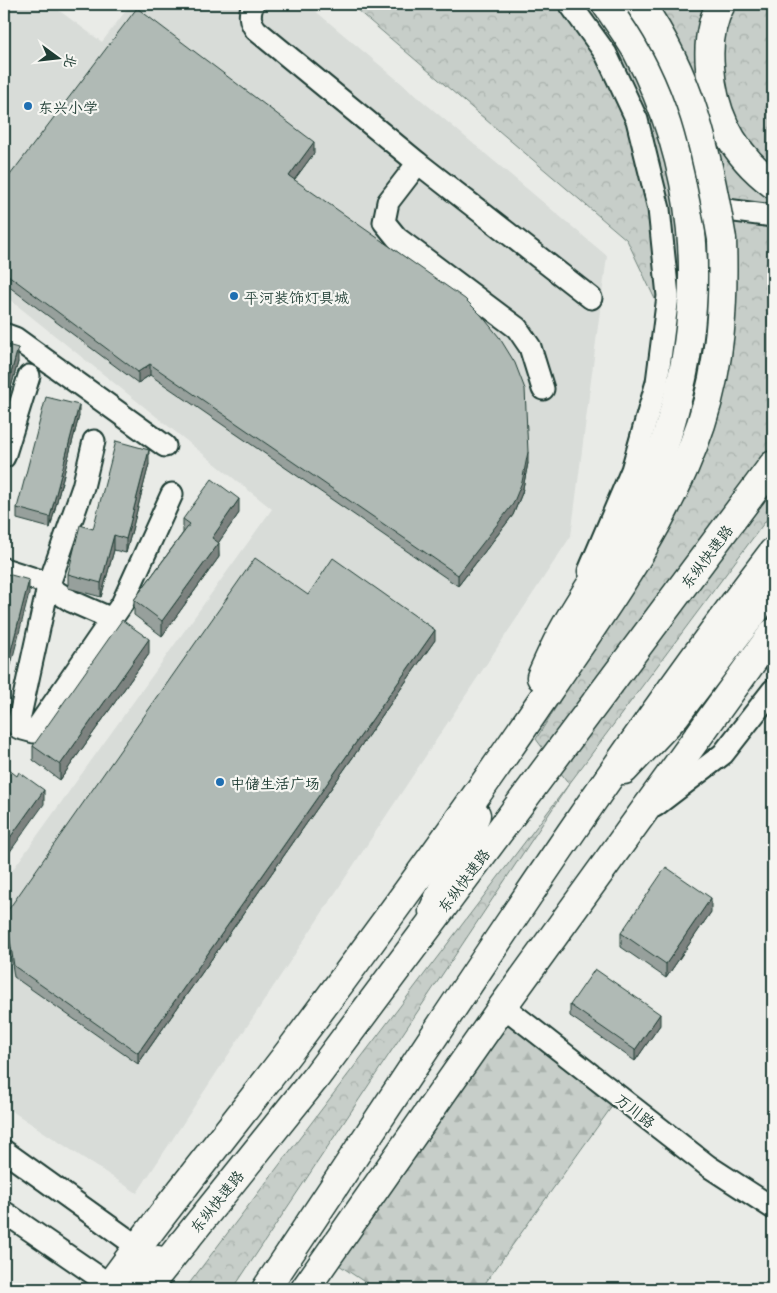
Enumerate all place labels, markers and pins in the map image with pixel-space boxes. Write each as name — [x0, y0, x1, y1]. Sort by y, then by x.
place label: 东兴小学 — [38, 95, 98, 118]
marker: 东兴小学 — [22, 100, 34, 112]
place label: 平河装饰灯具城 — [244, 285, 349, 308]
marker: 平河装饰灯具城 — [228, 290, 240, 302]
place label: 中储生活广场 — [230, 771, 320, 794]
marker: 中储生活广场 — [214, 776, 226, 788]

